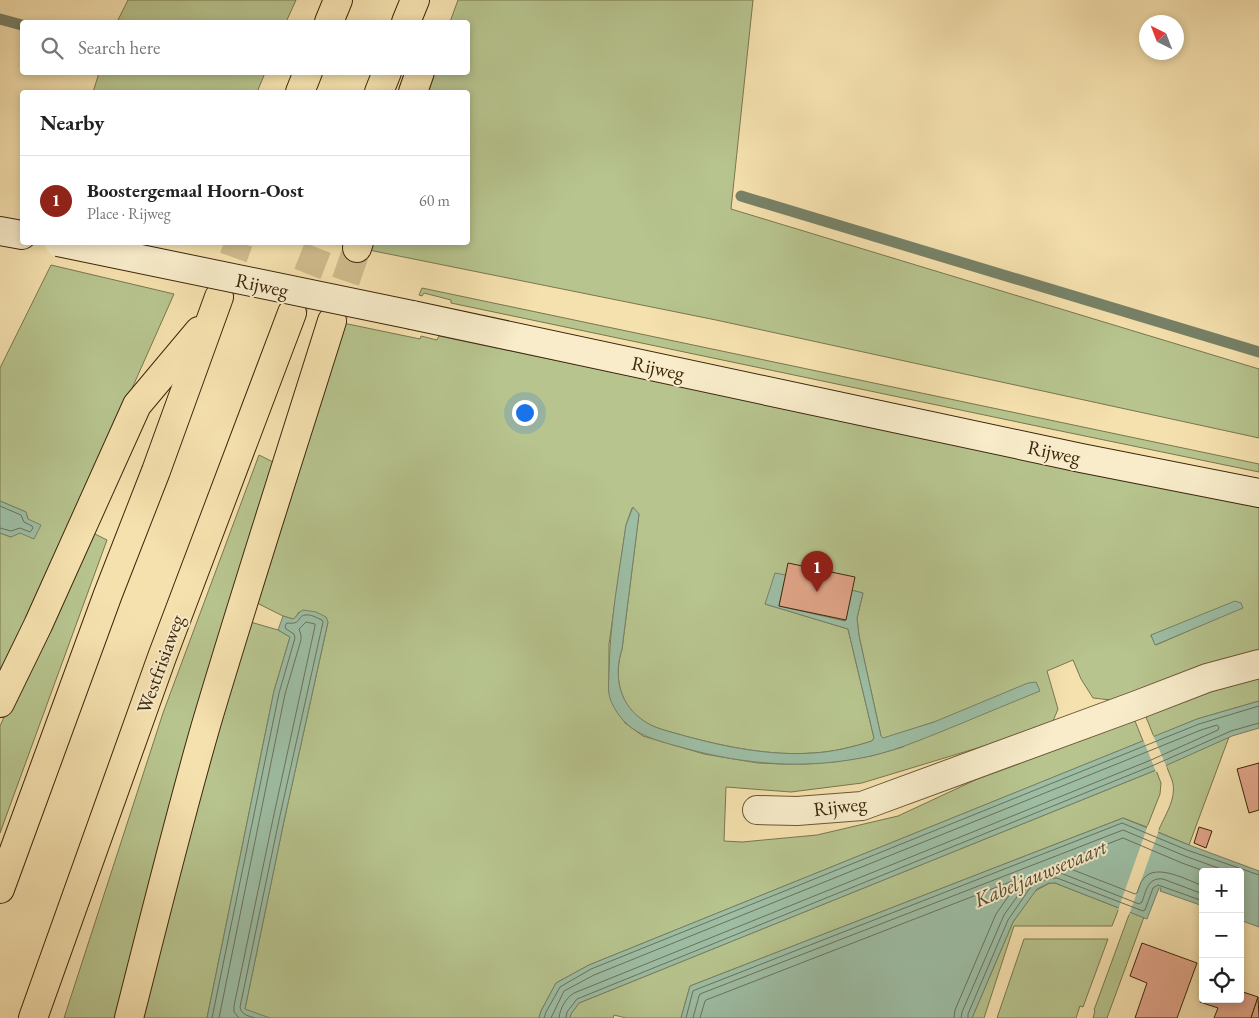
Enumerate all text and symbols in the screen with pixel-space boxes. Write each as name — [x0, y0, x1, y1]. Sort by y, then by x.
north arrow — [1139, 15, 1184, 60]
search box — [20, 20, 470, 75]
icon: search — [38, 34, 66, 62]
text: Search here — [78, 35, 160, 60]
text: Nearby — [40, 109, 104, 136]
text: Boostergemaal Hoorn-Oost — [87, 178, 304, 203]
text: 1 — [52, 190, 60, 211]
text: 60 m — [419, 190, 450, 211]
text: Place · Rijweg — [87, 203, 171, 224]
street label: Rijweg — [233, 267, 291, 303]
street label: Rijweg — [629, 350, 687, 386]
your location — [512, 400, 538, 426]
street label: Rijweg — [1025, 434, 1083, 470]
pin: 1 — [801, 551, 833, 592]
street label: Westfrisiaweg — [130, 611, 190, 717]
street label: Rijweg — [812, 790, 868, 822]
water label: Kabeljauwsevaart — [969, 833, 1111, 914]
map controls — [1199, 868, 1244, 1003]
button: + — [1199, 868, 1244, 913]
button: − — [1199, 913, 1244, 958]
button: locate — [1199, 958, 1244, 1003]

